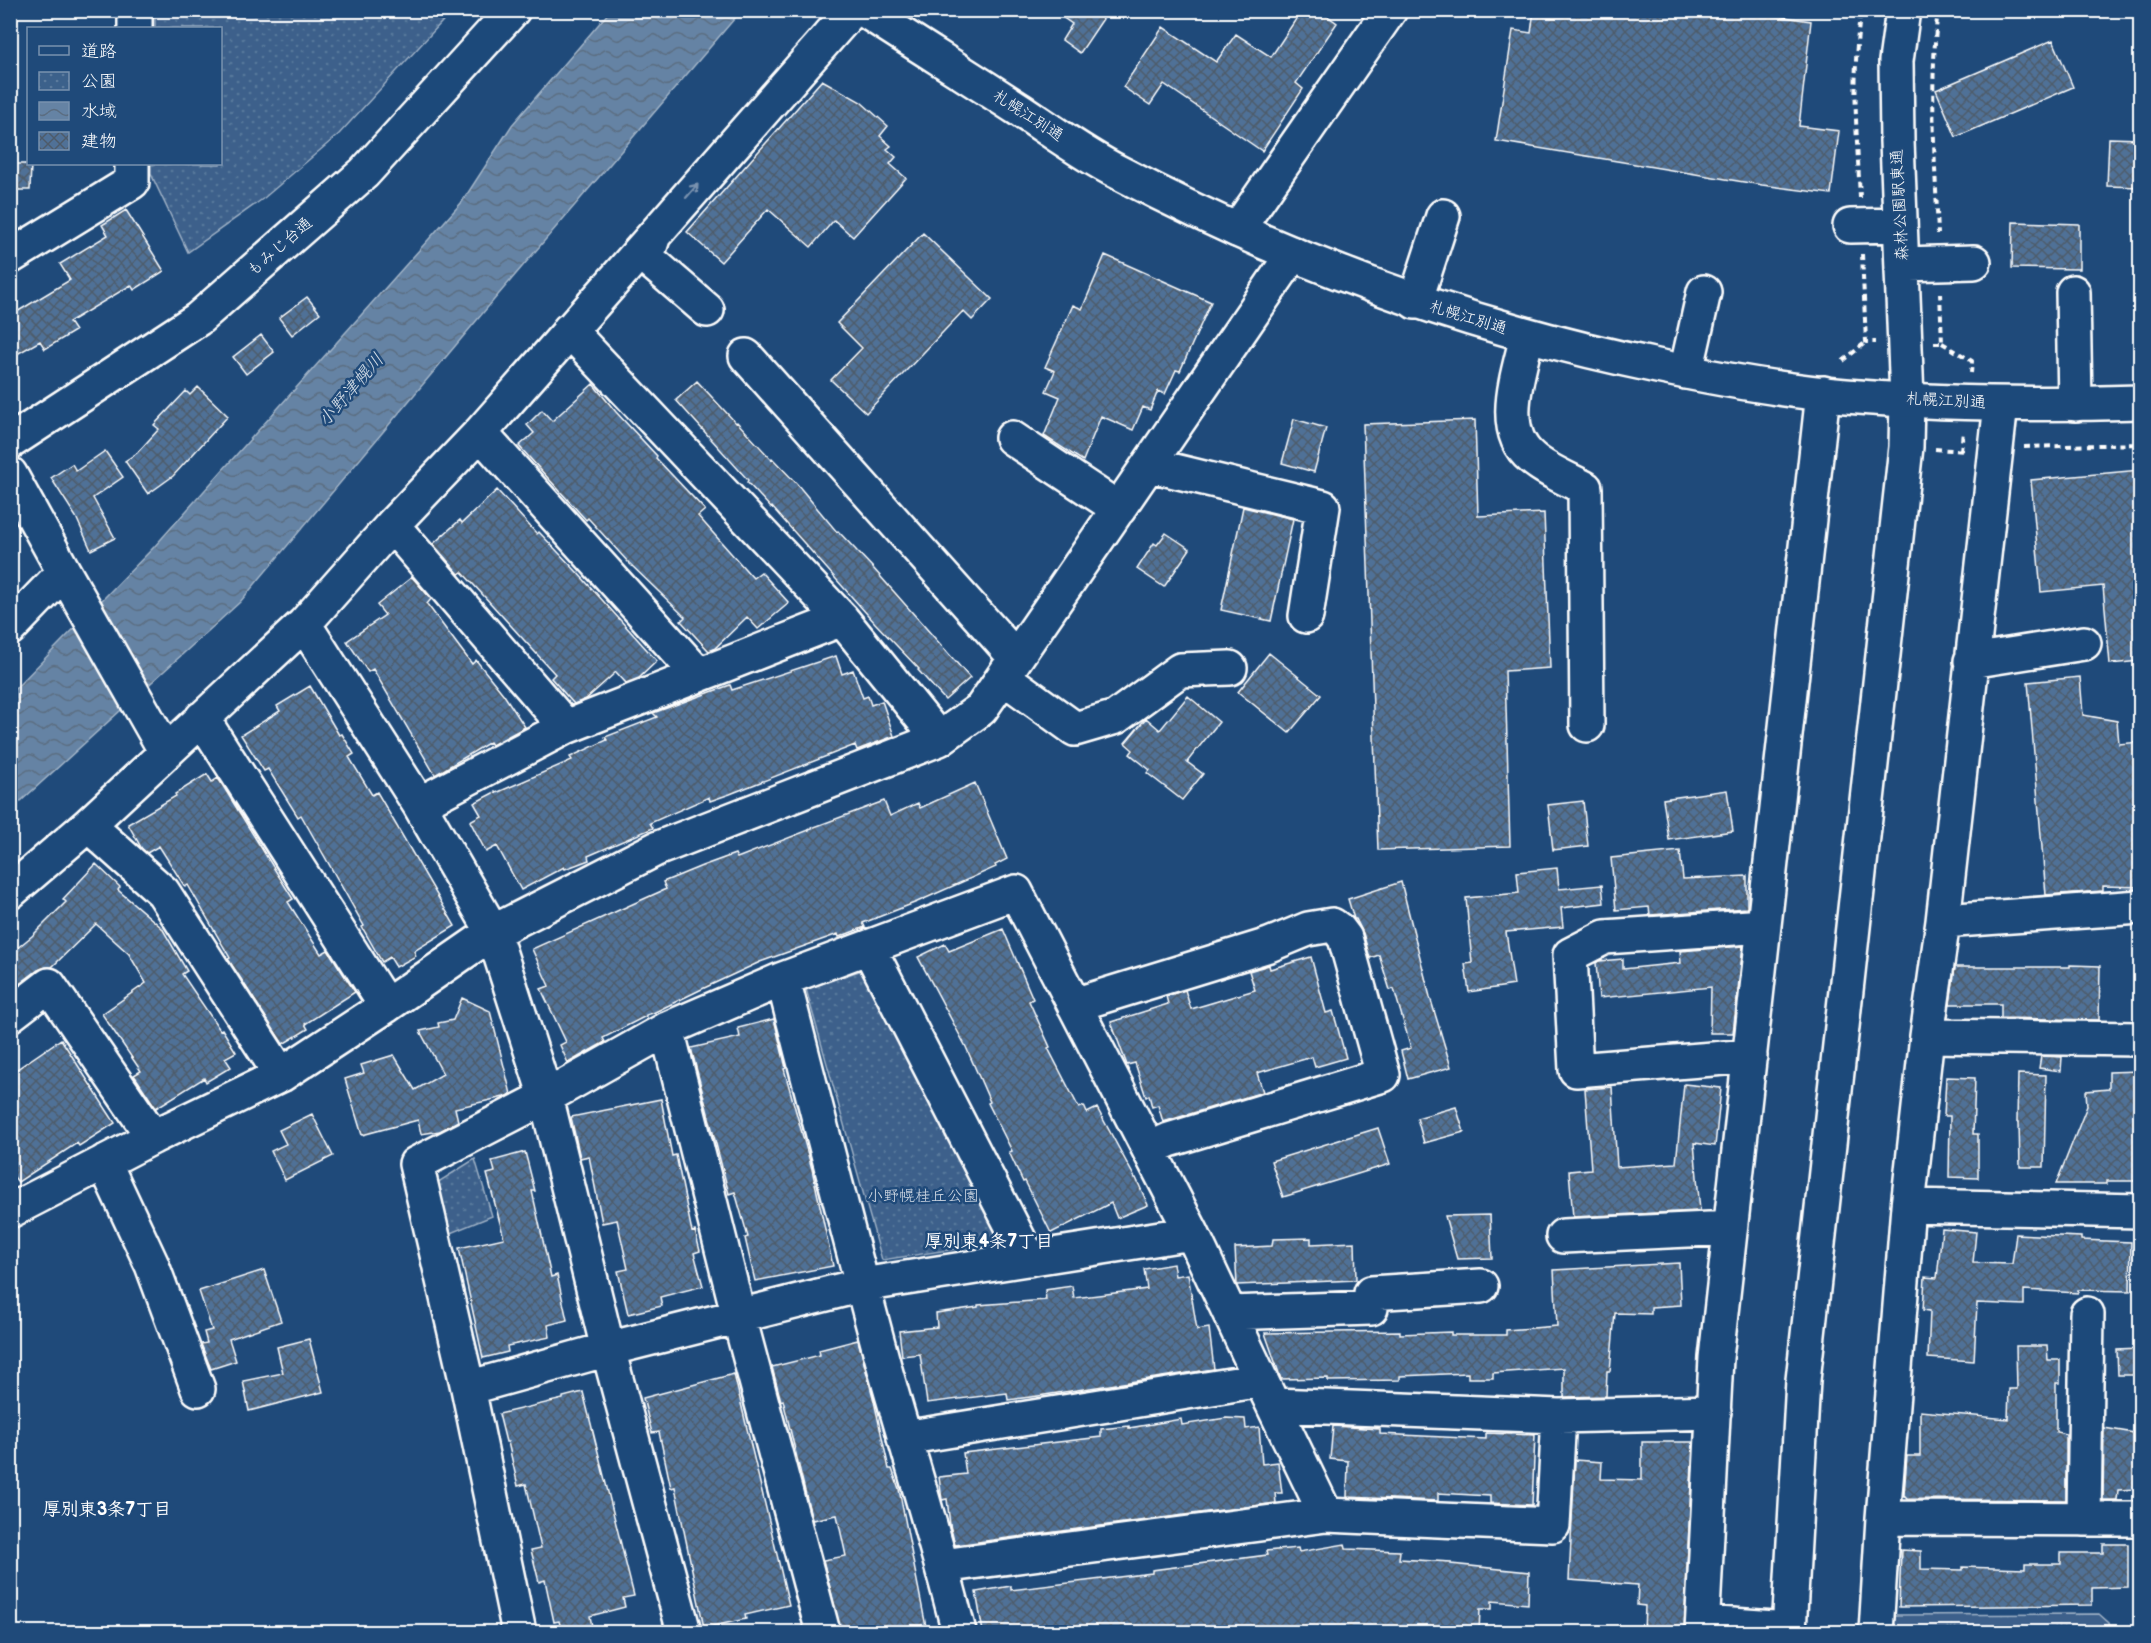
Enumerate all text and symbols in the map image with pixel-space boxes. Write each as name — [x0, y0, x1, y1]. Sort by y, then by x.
legend — [27, 27, 222, 165]
text: 道路 — [81, 41, 117, 62]
text: 公園 — [81, 71, 117, 92]
street label: 札幌江別通 — [989, 86, 1067, 146]
text: 水域 — [81, 101, 117, 122]
text: 建物 — [81, 131, 117, 152]
street label: 森林公園駅東通 — [1888, 149, 1912, 261]
one-way arrow — [685, 184, 699, 199]
street label: もみじ台通 — [244, 214, 316, 280]
street label: 札幌江別通 — [1427, 297, 1509, 339]
water label: 小野津幌川 — [314, 349, 388, 431]
street label: 札幌江別通 — [1906, 389, 1986, 413]
park label: 小野幌桂丘公園 — [867, 1187, 979, 1206]
district label: 厚別東4条7丁目 — [925, 1231, 1053, 1252]
district label: 厚別東3条7丁目 — [43, 1499, 171, 1520]

